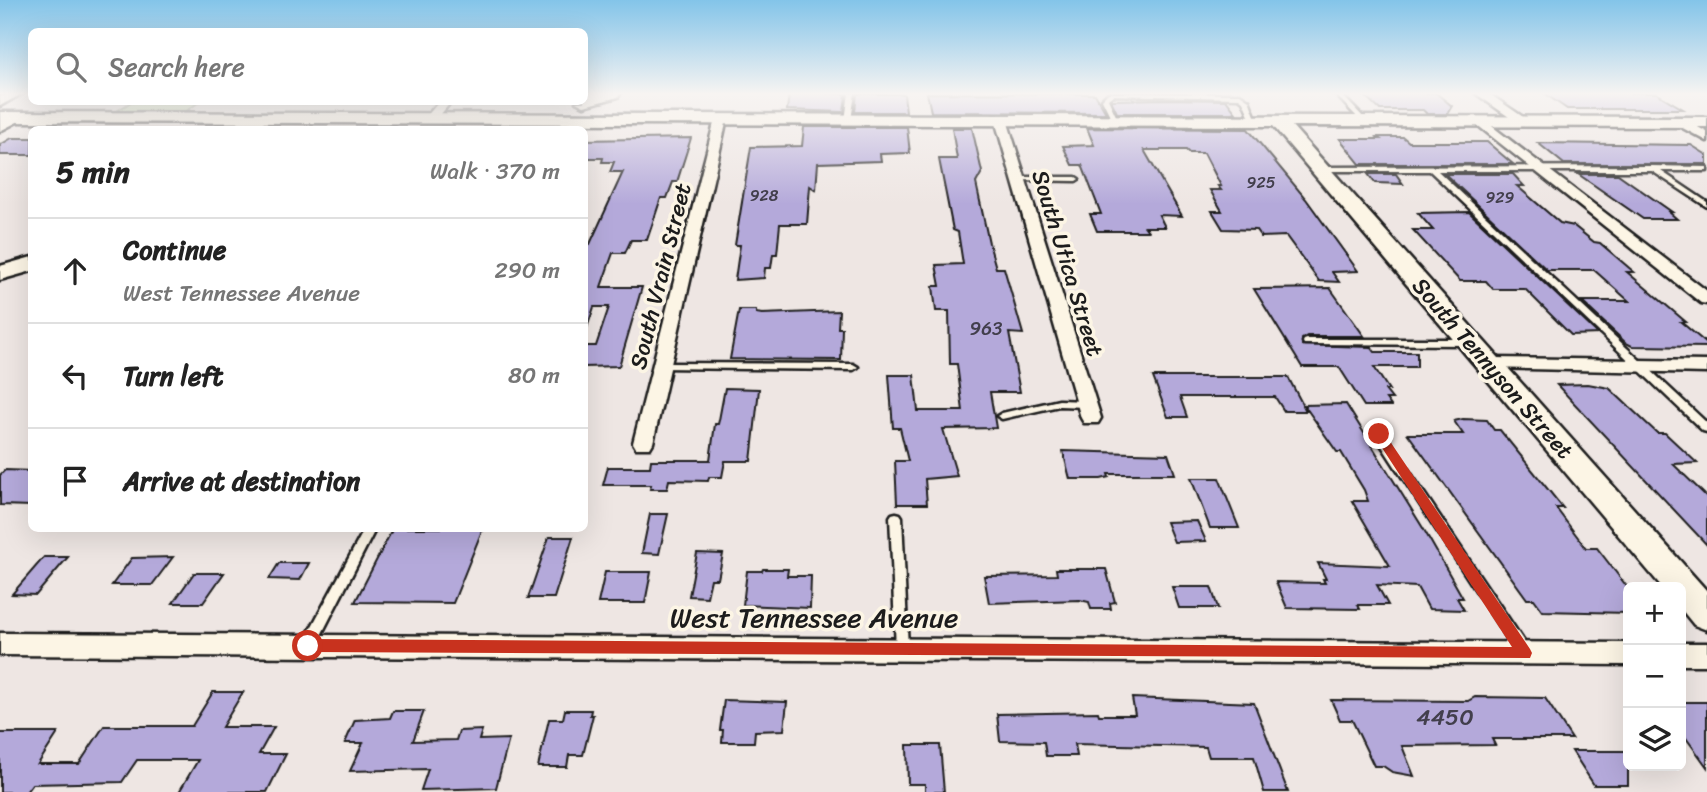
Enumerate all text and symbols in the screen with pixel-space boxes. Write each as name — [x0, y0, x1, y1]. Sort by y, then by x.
search box — [28, 28, 588, 105]
text: Search here — [108, 44, 245, 90]
icon: search — [52, 48, 90, 86]
text: 5 min — [56, 145, 130, 199]
text: Walk · 370 m — [430, 151, 560, 192]
street label: South Utica Street — [1020, 165, 1115, 362]
house number: 925 — [1247, 168, 1276, 197]
street label: South Vrain Street — [618, 179, 703, 374]
house number: 928 — [750, 181, 779, 210]
house number: 929 — [1486, 183, 1515, 212]
text: Continue — [123, 227, 226, 273]
text: 290 m — [494, 250, 560, 291]
icon: ahead — [56, 252, 94, 290]
street label: South Tennyson Street — [1401, 268, 1584, 469]
text: West Tennessee Avenue — [123, 273, 360, 314]
house number: 963 — [970, 312, 1003, 345]
text: Turn left — [123, 353, 223, 399]
text: 80 m — [508, 355, 560, 396]
icon: left — [56, 357, 94, 395]
route end — [1363, 418, 1394, 449]
text: Arrive at destination — [123, 458, 360, 504]
icon: arrive — [56, 462, 94, 500]
map controls — [1623, 582, 1686, 771]
button: + — [1623, 582, 1686, 645]
street label: West Tennessee Avenue — [670, 593, 958, 642]
route start — [292, 630, 323, 661]
button: − — [1623, 645, 1686, 708]
house number: 4450 — [1416, 697, 1474, 738]
button: layers — [1623, 708, 1686, 771]

